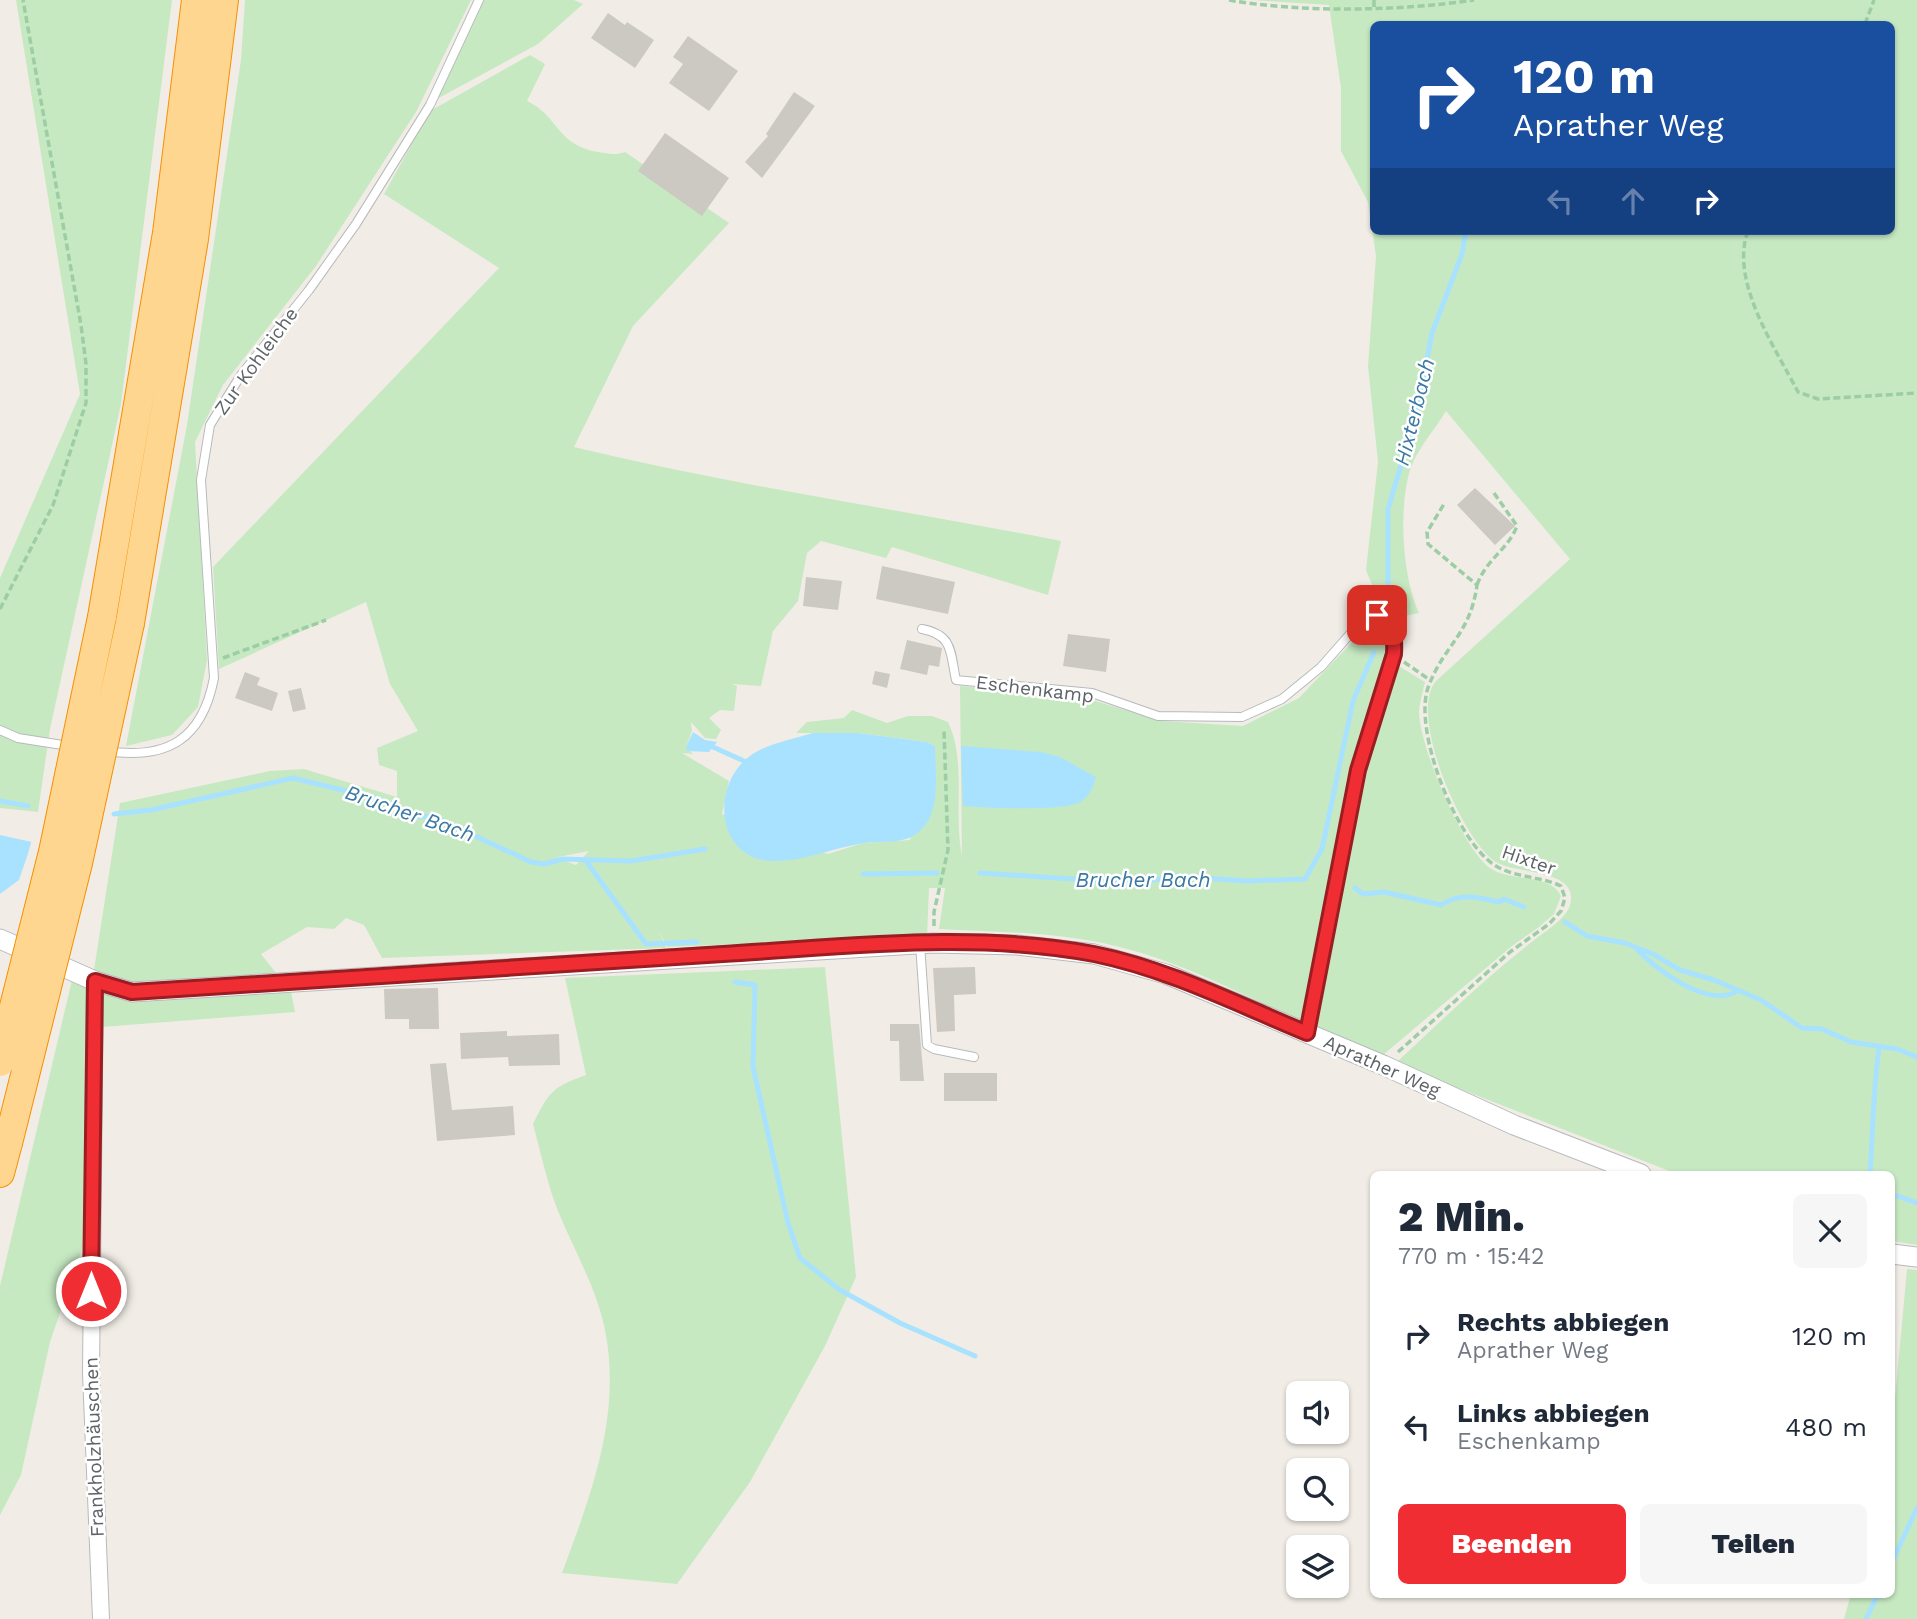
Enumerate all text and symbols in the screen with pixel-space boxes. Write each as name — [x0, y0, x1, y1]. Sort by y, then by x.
text: 120 m — [1513, 47, 1655, 105]
icon: right — [1398, 49, 1489, 140]
text: Aprather Weg — [1513, 106, 1724, 144]
icon: left — [1541, 182, 1579, 220]
icon: ahead — [1614, 182, 1652, 220]
icon: right — [1687, 182, 1725, 220]
street label: Zur Kohleiche — [209, 303, 303, 419]
water label: Hixterbach — [1389, 356, 1439, 468]
pin — [1347, 585, 1407, 645]
icon: arrive — [1358, 596, 1396, 634]
street label: Eschenkamp — [975, 670, 1095, 708]
water label: Brucher Bach — [342, 779, 478, 847]
street label: Hixter — [1499, 840, 1559, 880]
water label: Brucher Bach — [1075, 867, 1211, 892]
street label: Aprather Weg — [1320, 1030, 1445, 1102]
text: 2 Min. — [1398, 1192, 1525, 1241]
button: close — [1793, 1194, 1867, 1268]
text: 770 m · 15:42 — [1398, 1243, 1544, 1270]
position arrow — [54, 1254, 128, 1328]
text: Rechts abbiegen — [1457, 1307, 1669, 1337]
icon: right — [1398, 1317, 1436, 1355]
text: 120 m — [1792, 1321, 1867, 1351]
text: Aprather Weg — [1457, 1337, 1608, 1364]
street label: Frankholzhäuschen — [79, 1357, 109, 1537]
map controls — [1286, 1381, 1349, 1598]
button: sound — [1286, 1381, 1349, 1444]
text: Links abbiegen — [1457, 1398, 1650, 1428]
icon: left — [1398, 1408, 1436, 1446]
text: 480 m — [1785, 1412, 1867, 1442]
text: Eschenkamp — [1457, 1428, 1601, 1455]
button: search — [1286, 1458, 1349, 1521]
button: Beenden — [1398, 1504, 1626, 1584]
button: Teilen — [1640, 1504, 1867, 1584]
button: layers — [1286, 1535, 1349, 1598]

